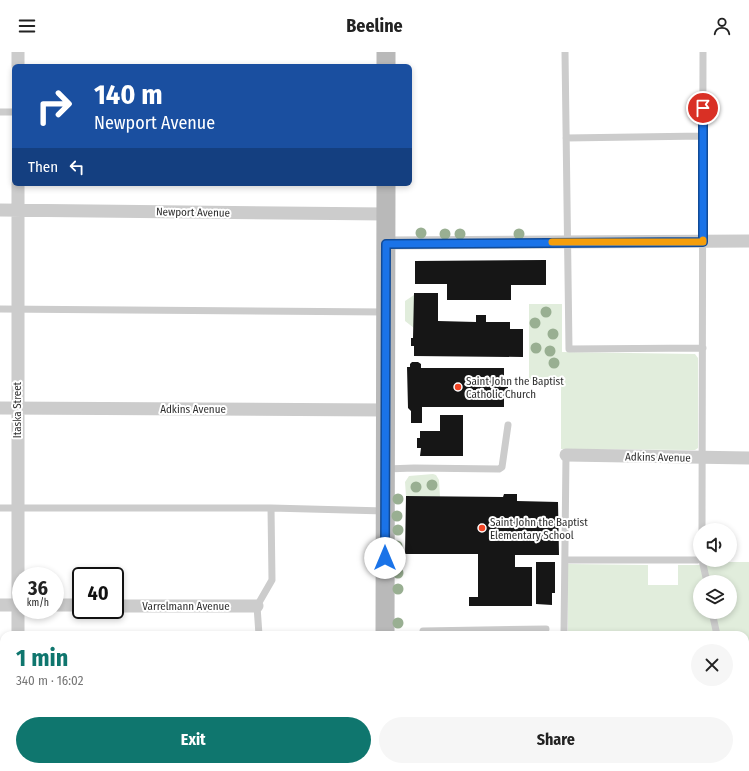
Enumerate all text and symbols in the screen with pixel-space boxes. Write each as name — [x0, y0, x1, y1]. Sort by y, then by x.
icon: menu — [16, 15, 38, 37]
text: Beeline — [346, 15, 403, 37]
icon: person — [711, 15, 733, 37]
text: 140 m — [94, 78, 163, 111]
icon: right — [28, 80, 80, 132]
pin — [686, 91, 720, 125]
icon: arrive — [692, 97, 714, 119]
text: Newport Avenue — [94, 112, 215, 134]
icon: left — [66, 156, 88, 178]
text: Then — [28, 158, 58, 176]
street label: Newport Avenue — [156, 205, 230, 220]
place label: Saint John the Baptist Catholic Church — [466, 375, 564, 401]
street label: Itaska Street — [11, 381, 24, 438]
marker: Saint John the Baptist Catholic Church — [453, 382, 463, 392]
street label: Adkins Avenue — [160, 403, 226, 416]
street label: Adkins Avenue — [625, 450, 691, 465]
place label: Saint John the Baptist Elementary School — [490, 516, 588, 542]
marker: Saint John the Baptist Elementary School — [477, 523, 487, 533]
map controls — [693, 523, 737, 619]
button: sound — [693, 523, 737, 567]
position arrow — [364, 537, 406, 579]
speed limit sign: 40 — [72, 567, 124, 619]
button: layers — [693, 575, 737, 619]
text: 36 — [28, 576, 48, 600]
text: km/h — [27, 597, 49, 609]
street label: Varrelmann Avenue — [142, 600, 230, 613]
text: 1 min — [16, 644, 68, 672]
button: close — [691, 644, 733, 686]
text: 340 m · 16:02 — [16, 673, 83, 688]
button: Exit — [16, 717, 371, 763]
button: Share — [379, 717, 733, 763]

